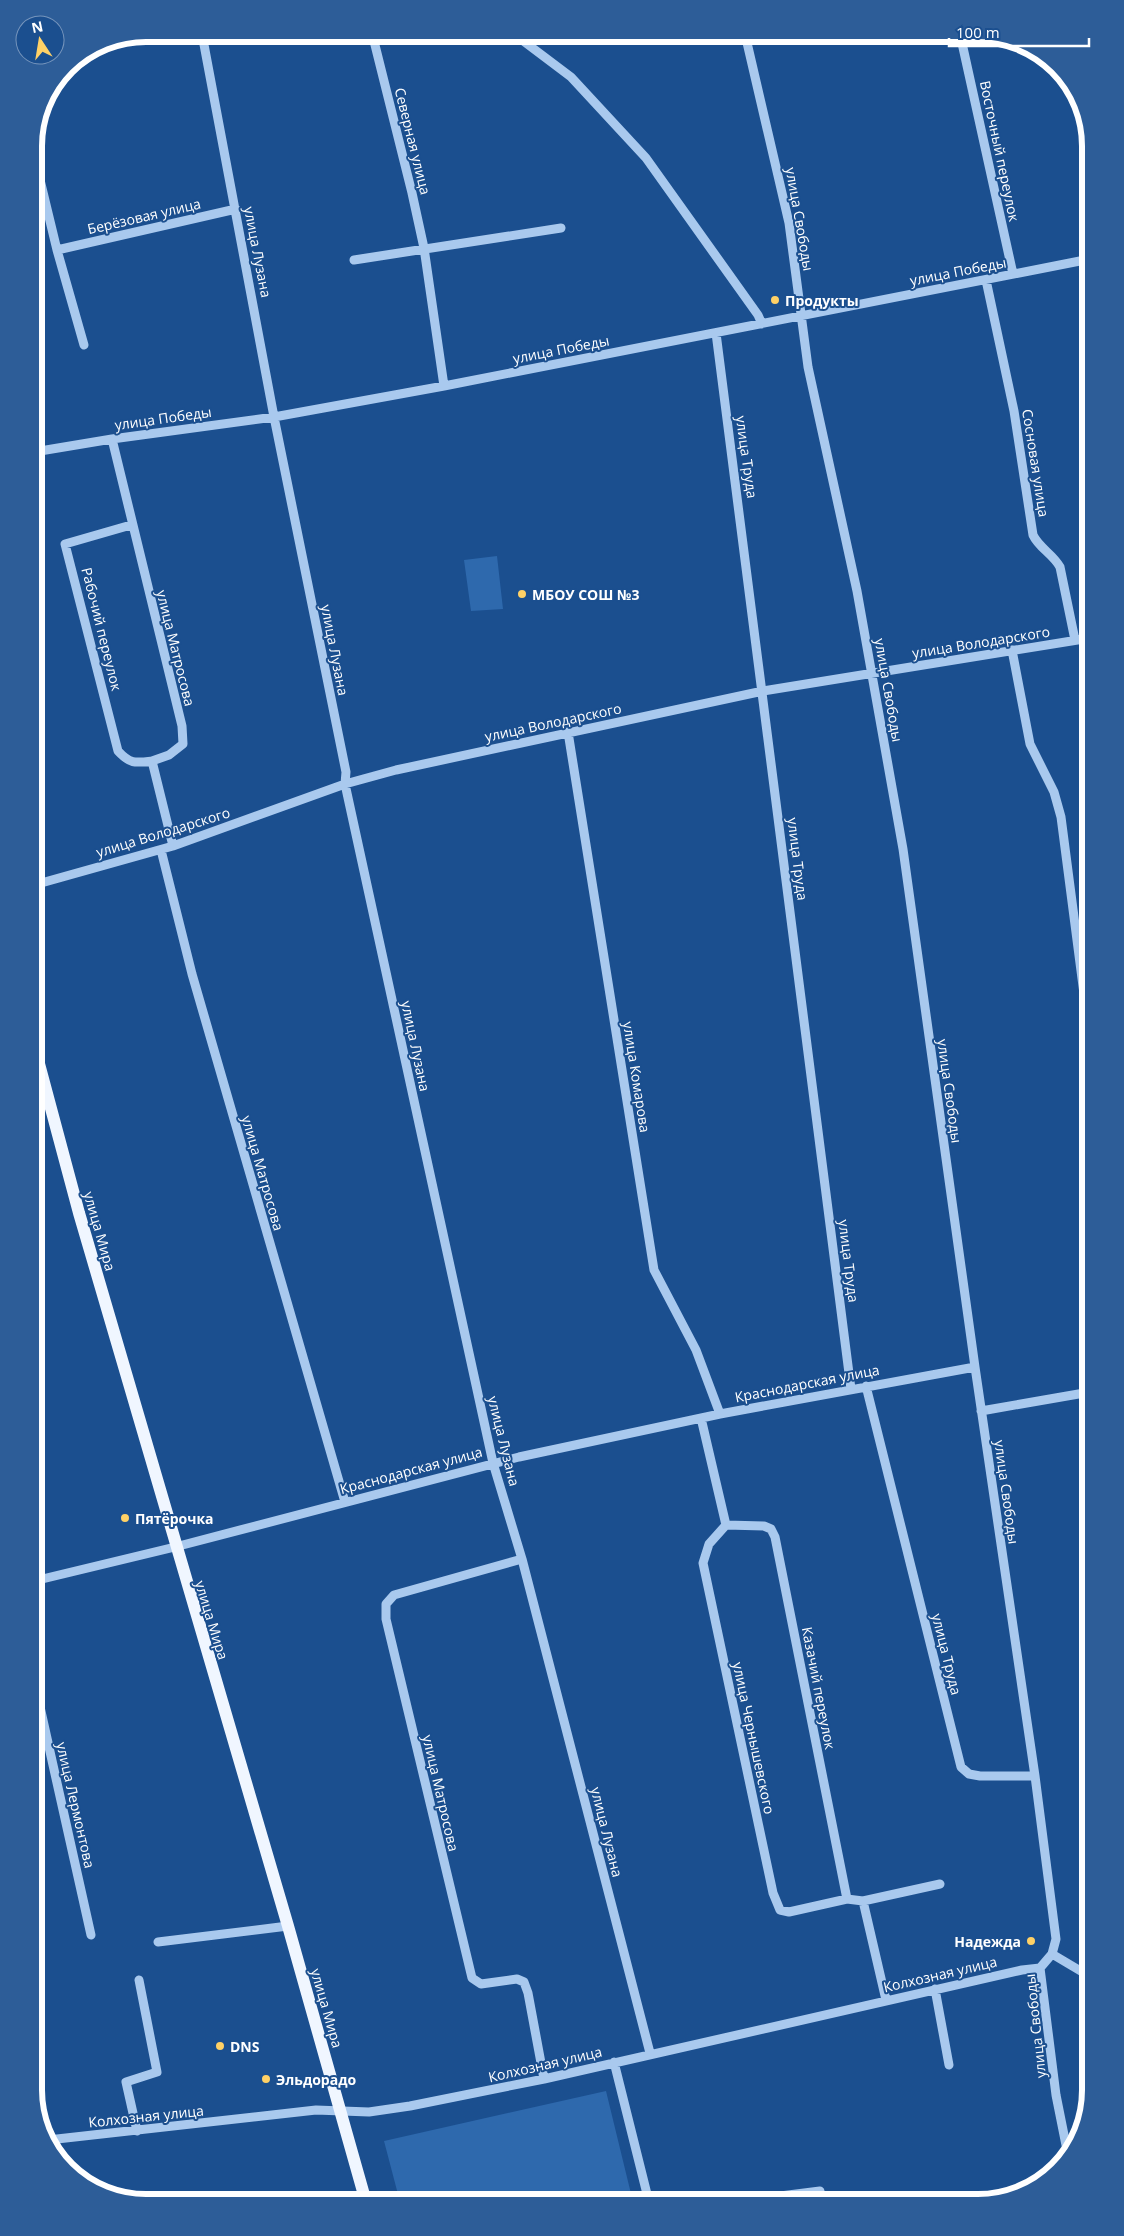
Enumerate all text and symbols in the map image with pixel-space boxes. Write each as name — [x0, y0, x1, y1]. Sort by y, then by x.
north arrow — [15, 15, 65, 65]
scale bar — [949, 15, 1089, 47]
text: N — [30, 16, 45, 37]
text: 100 m — [956, 22, 1000, 42]
street label: Восточный переулок — [976, 79, 1024, 224]
street label: Северная улица — [391, 86, 435, 196]
street label: улица Свободы — [782, 166, 818, 272]
street label: Берёзовая улица — [85, 194, 203, 238]
street label: улица Лузана — [240, 205, 276, 299]
street label: улица Победы — [908, 252, 1008, 290]
place label: Продукты — [785, 291, 859, 310]
marker: Продукты — [769, 294, 781, 306]
street label: улица Победы — [511, 330, 611, 368]
street label: улица Победы — [113, 402, 213, 434]
street label: Сосновая улица — [1018, 408, 1054, 518]
street label: улица Труда — [732, 414, 762, 500]
street label: Рабочий переулок — [77, 565, 127, 693]
place label: МБОУ СОШ №3 — [532, 585, 639, 604]
street label: улица Матросова — [152, 588, 200, 708]
marker: МБОУ СОШ №3 — [516, 588, 528, 600]
street label: улица Лузана — [317, 603, 353, 697]
street label: улица Володарского — [911, 622, 1051, 662]
street label: улица Свободы — [871, 637, 907, 743]
street label: улица Володарского — [483, 698, 623, 746]
street label: улица Володарского — [94, 803, 232, 861]
street label: улица Труда — [783, 817, 813, 901]
street label: улица Лузана — [397, 999, 435, 1093]
street label: улица Комарова — [619, 1020, 655, 1134]
street label: улица Свободы — [933, 1038, 967, 1144]
street label: улица Матросова — [237, 1113, 289, 1233]
street label: улица Мира — [80, 1189, 120, 1273]
street label: улица Труда — [834, 1219, 864, 1303]
street label: Краснодарская улица — [733, 1360, 881, 1406]
street label: улица Лузана — [484, 1394, 524, 1488]
street label: улица Свободы — [990, 1439, 1024, 1545]
street label: Краснодарская улица — [338, 1442, 484, 1498]
place label: Пятёрочка — [135, 1509, 214, 1528]
marker: Пятёрочка — [119, 1512, 131, 1524]
street label: улица Мира — [191, 1578, 233, 1662]
street label: улица Труда — [928, 1611, 966, 1697]
street label: Казачий переулок — [798, 1625, 840, 1752]
street label: улица Чернышевского — [729, 1660, 779, 1816]
street label: улица Матросова — [418, 1733, 464, 1853]
street label: улица Лермонтова — [52, 1740, 100, 1870]
street label: улица Лузана — [587, 1785, 627, 1879]
place label: Надежда — [954, 1932, 1021, 1951]
marker: Надежда — [1025, 1935, 1037, 1947]
street label: Колхозная улица — [881, 1952, 999, 1996]
street label: улица Мира — [307, 1966, 347, 2050]
street label: улица Свободы — [1020, 1973, 1050, 2079]
place label: DNS — [230, 2037, 260, 2056]
marker: DNS — [214, 2040, 226, 2052]
street label: Колхозная улица — [486, 2042, 604, 2086]
place label: Эльдорадо — [276, 2070, 356, 2089]
marker: Эльдорадо — [260, 2073, 272, 2085]
street label: Колхозная улица — [87, 2100, 205, 2132]

